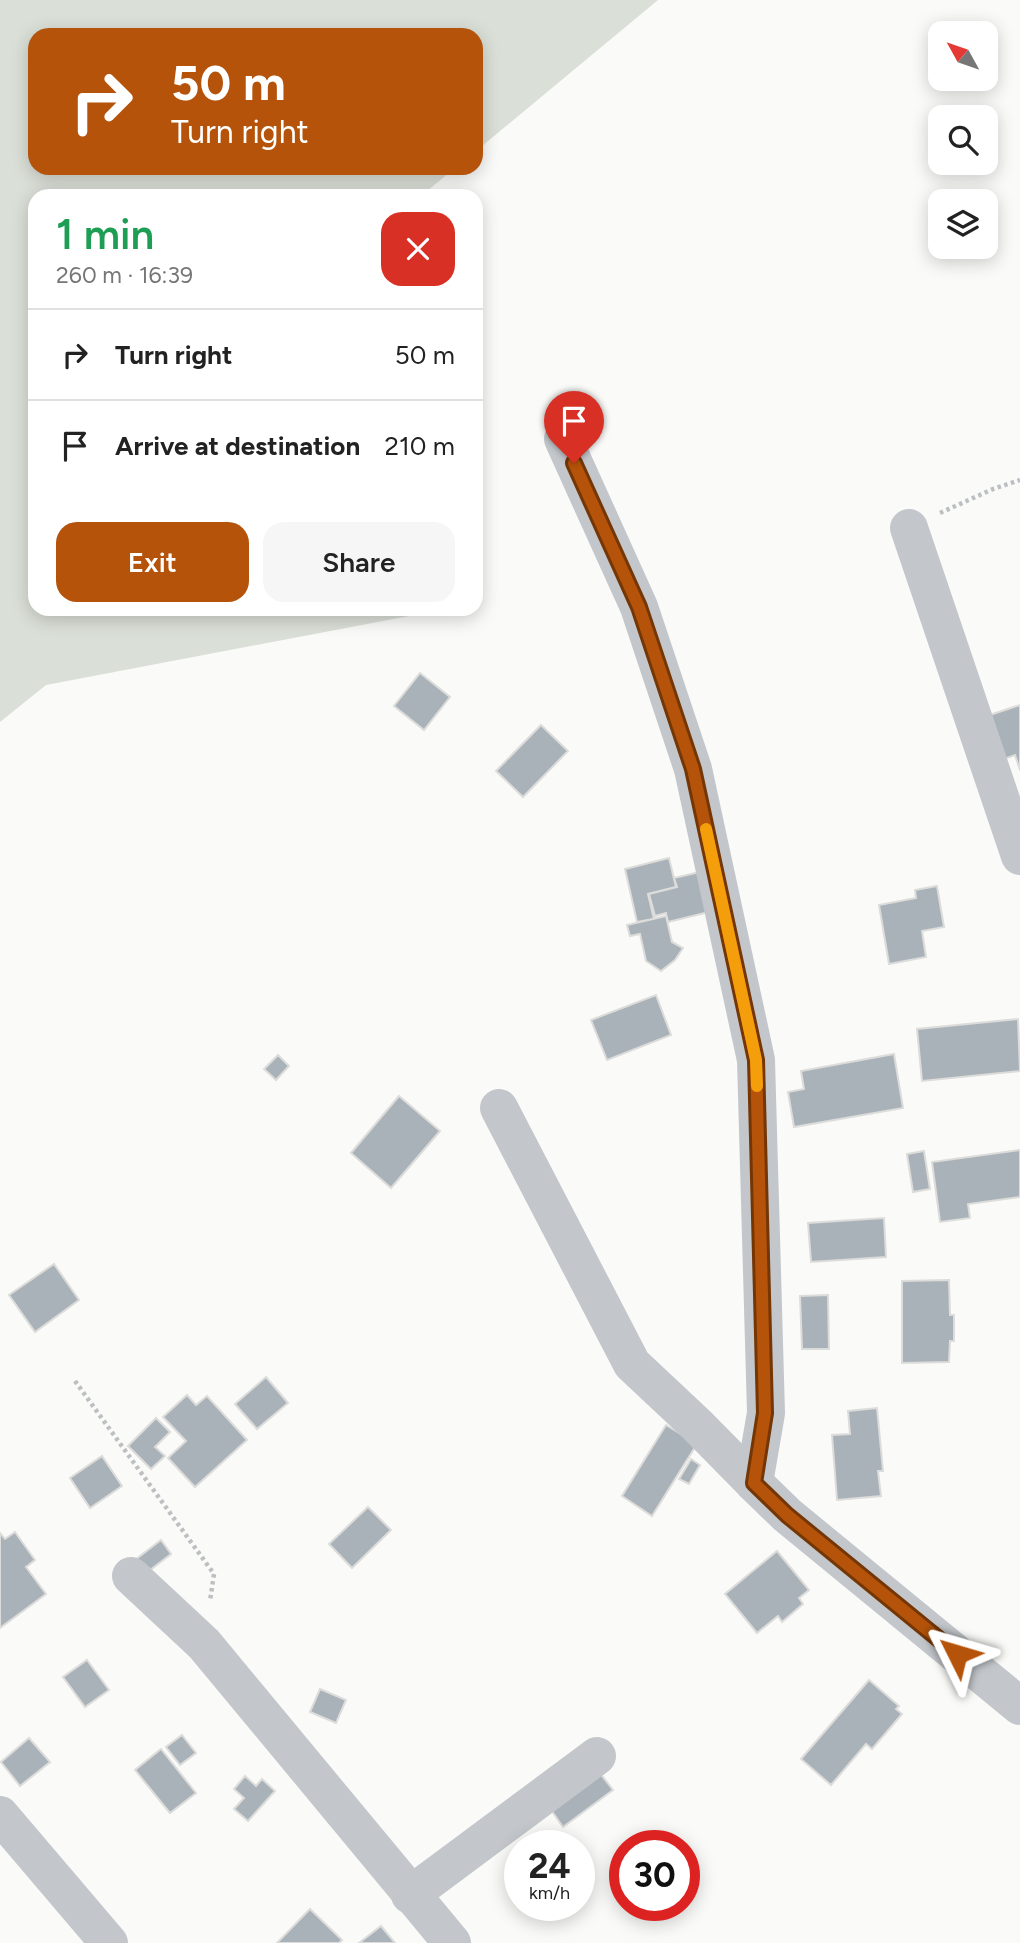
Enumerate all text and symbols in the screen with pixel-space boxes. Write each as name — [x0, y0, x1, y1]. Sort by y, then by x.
north arrow — [928, 21, 998, 91]
map controls — [928, 21, 998, 259]
text: 50 m — [171, 53, 286, 112]
icon: right — [56, 56, 147, 147]
button: search — [928, 105, 998, 175]
text: Turn right — [171, 113, 309, 151]
button: layers — [928, 189, 998, 259]
text: 1 min — [56, 209, 154, 260]
button: close — [381, 212, 455, 286]
text: 260 m · 16:39 — [56, 261, 193, 289]
icon: right — [56, 336, 94, 374]
text: Turn right — [115, 339, 232, 371]
text: 50 m — [395, 339, 455, 371]
pin — [544, 391, 604, 463]
icon: arrive — [555, 402, 593, 440]
icon: arrive — [56, 427, 94, 465]
text: Arrive at destination — [115, 430, 360, 462]
text: 210 m — [385, 430, 455, 462]
button: Exit — [56, 522, 249, 602]
button: Share — [263, 522, 455, 602]
position arrow — [920, 1617, 994, 1691]
speed limit sign: 30 — [609, 1830, 700, 1921]
text: 24 — [528, 1845, 571, 1887]
text: km/h — [529, 1882, 570, 1904]

